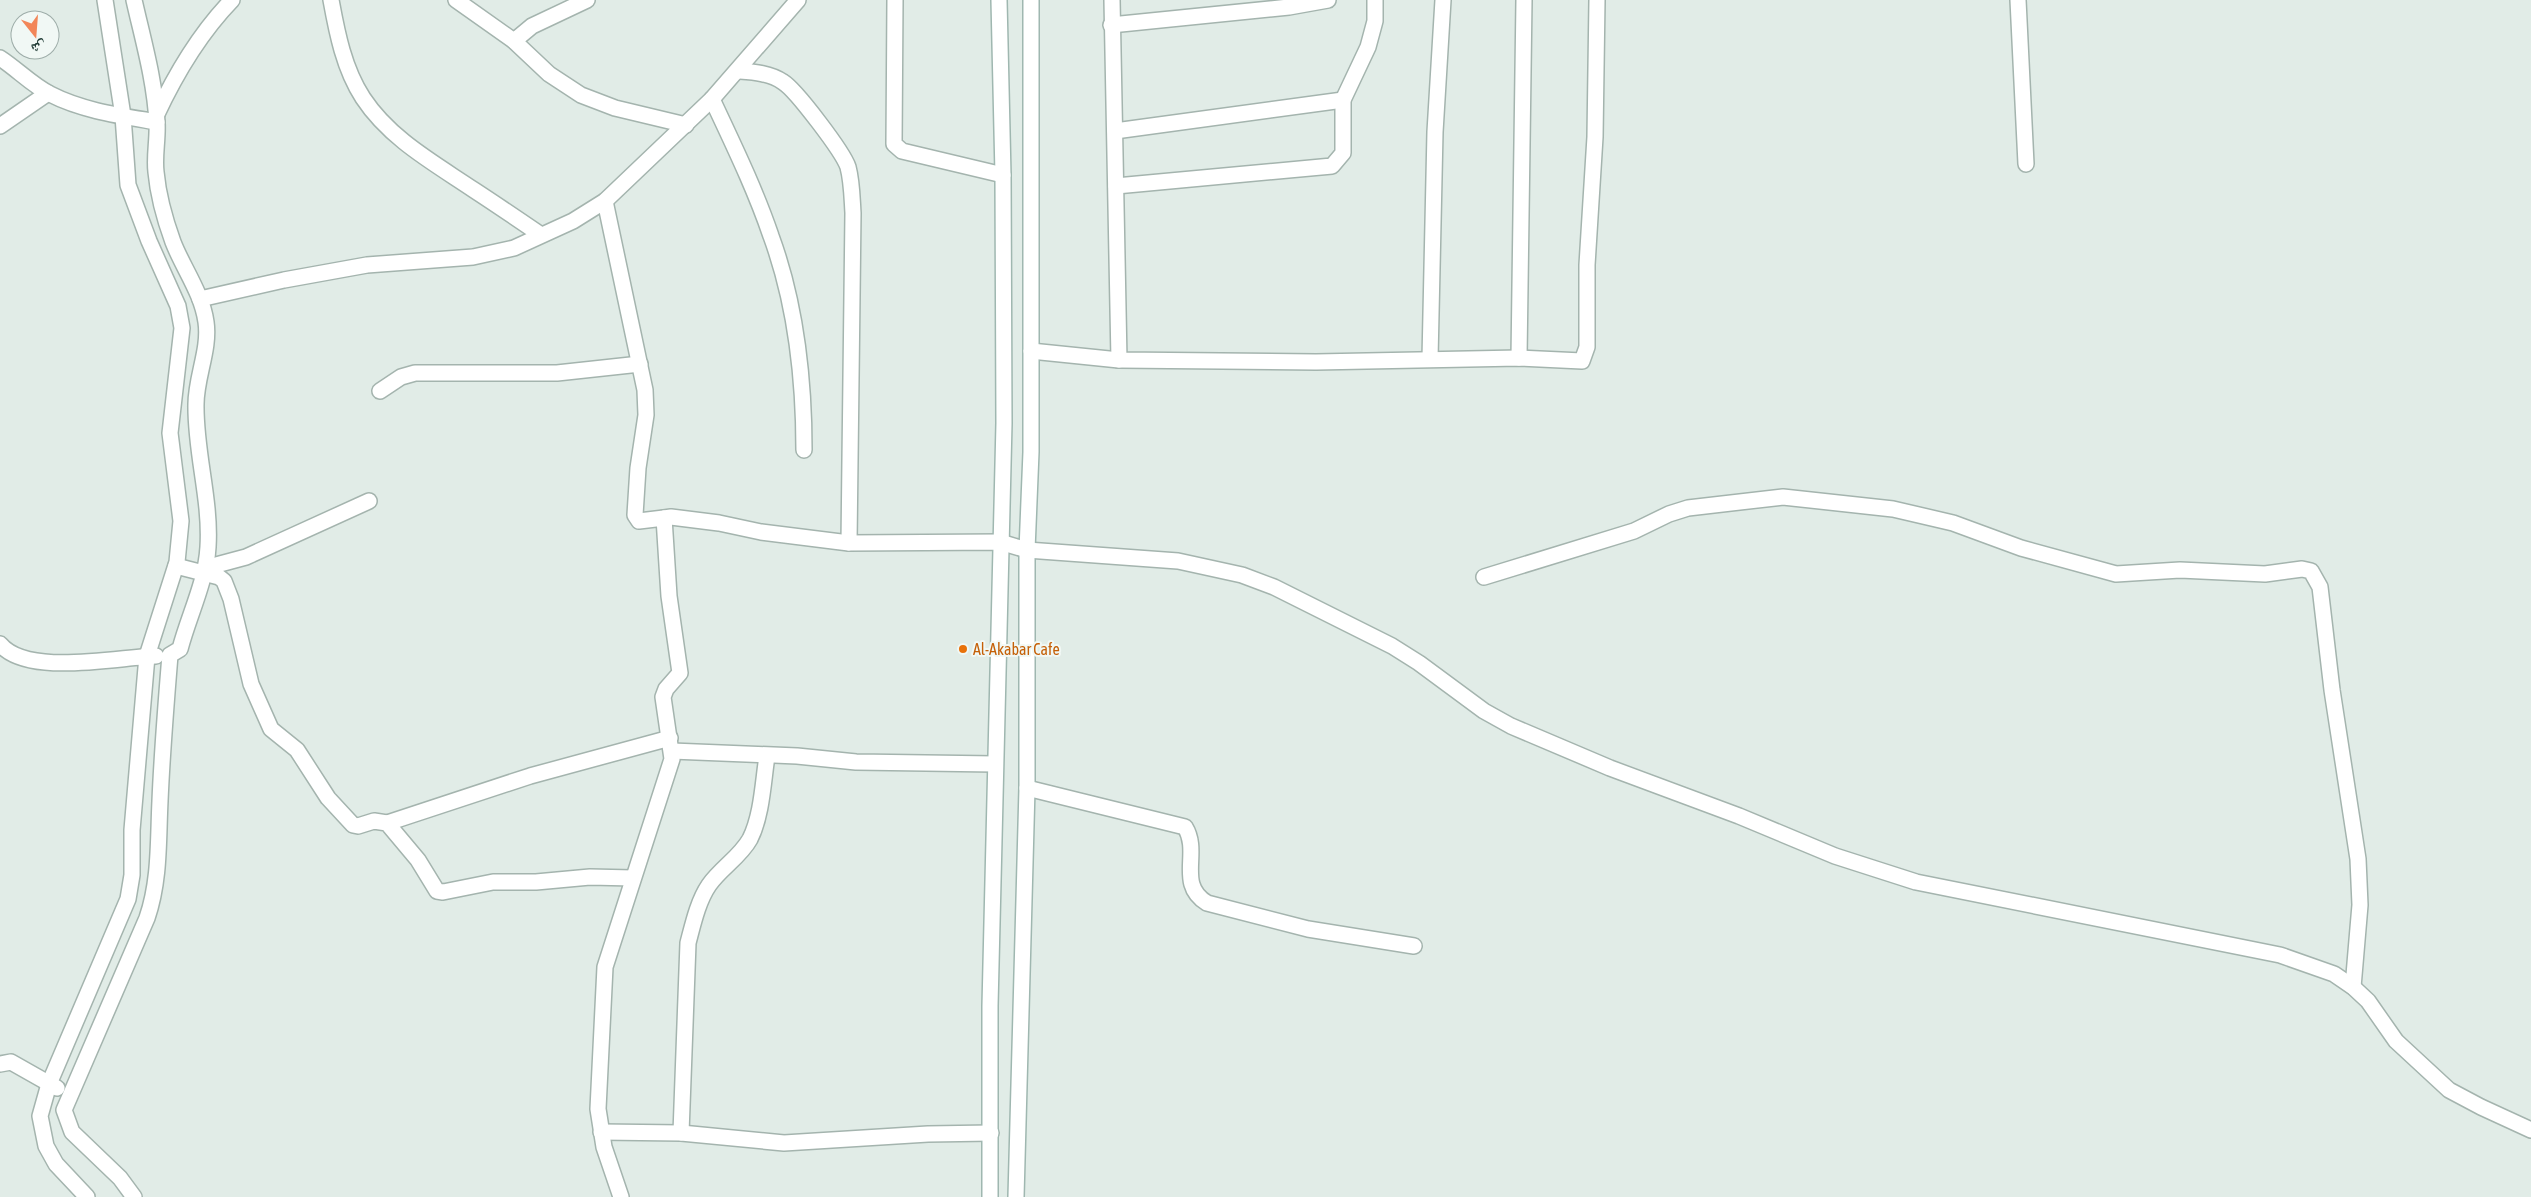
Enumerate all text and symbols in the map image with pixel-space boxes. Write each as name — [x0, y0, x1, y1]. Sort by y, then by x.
north arrow — [10, 10, 60, 60]
text: ش — [29, 37, 48, 57]
place label: Al-Akabar Cafe — [973, 640, 1060, 658]
marker: Al-Akabar Cafe — [957, 643, 969, 655]

